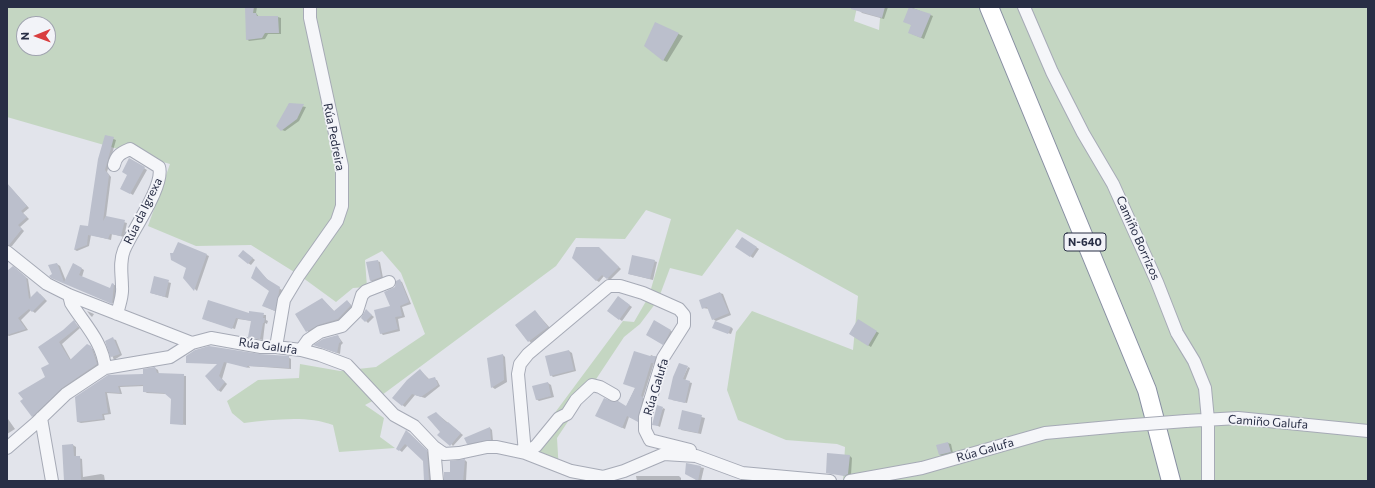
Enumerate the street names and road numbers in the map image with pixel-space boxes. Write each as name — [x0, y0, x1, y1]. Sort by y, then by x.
street label: Rúa Pedreira — [320, 102, 348, 172]
street label: Rúa da Igrexa — [121, 175, 165, 247]
street label: Camiño Borrizos — [1113, 194, 1163, 282]
road number: N-640 — [1064, 233, 1106, 251]
street label: Rúa Galufa — [238, 335, 298, 357]
street label: Rúa Galufa — [640, 357, 672, 417]
street label: Camiño Galufa — [1228, 412, 1308, 432]
street label: Rúa Galufa — [955, 435, 1015, 465]

